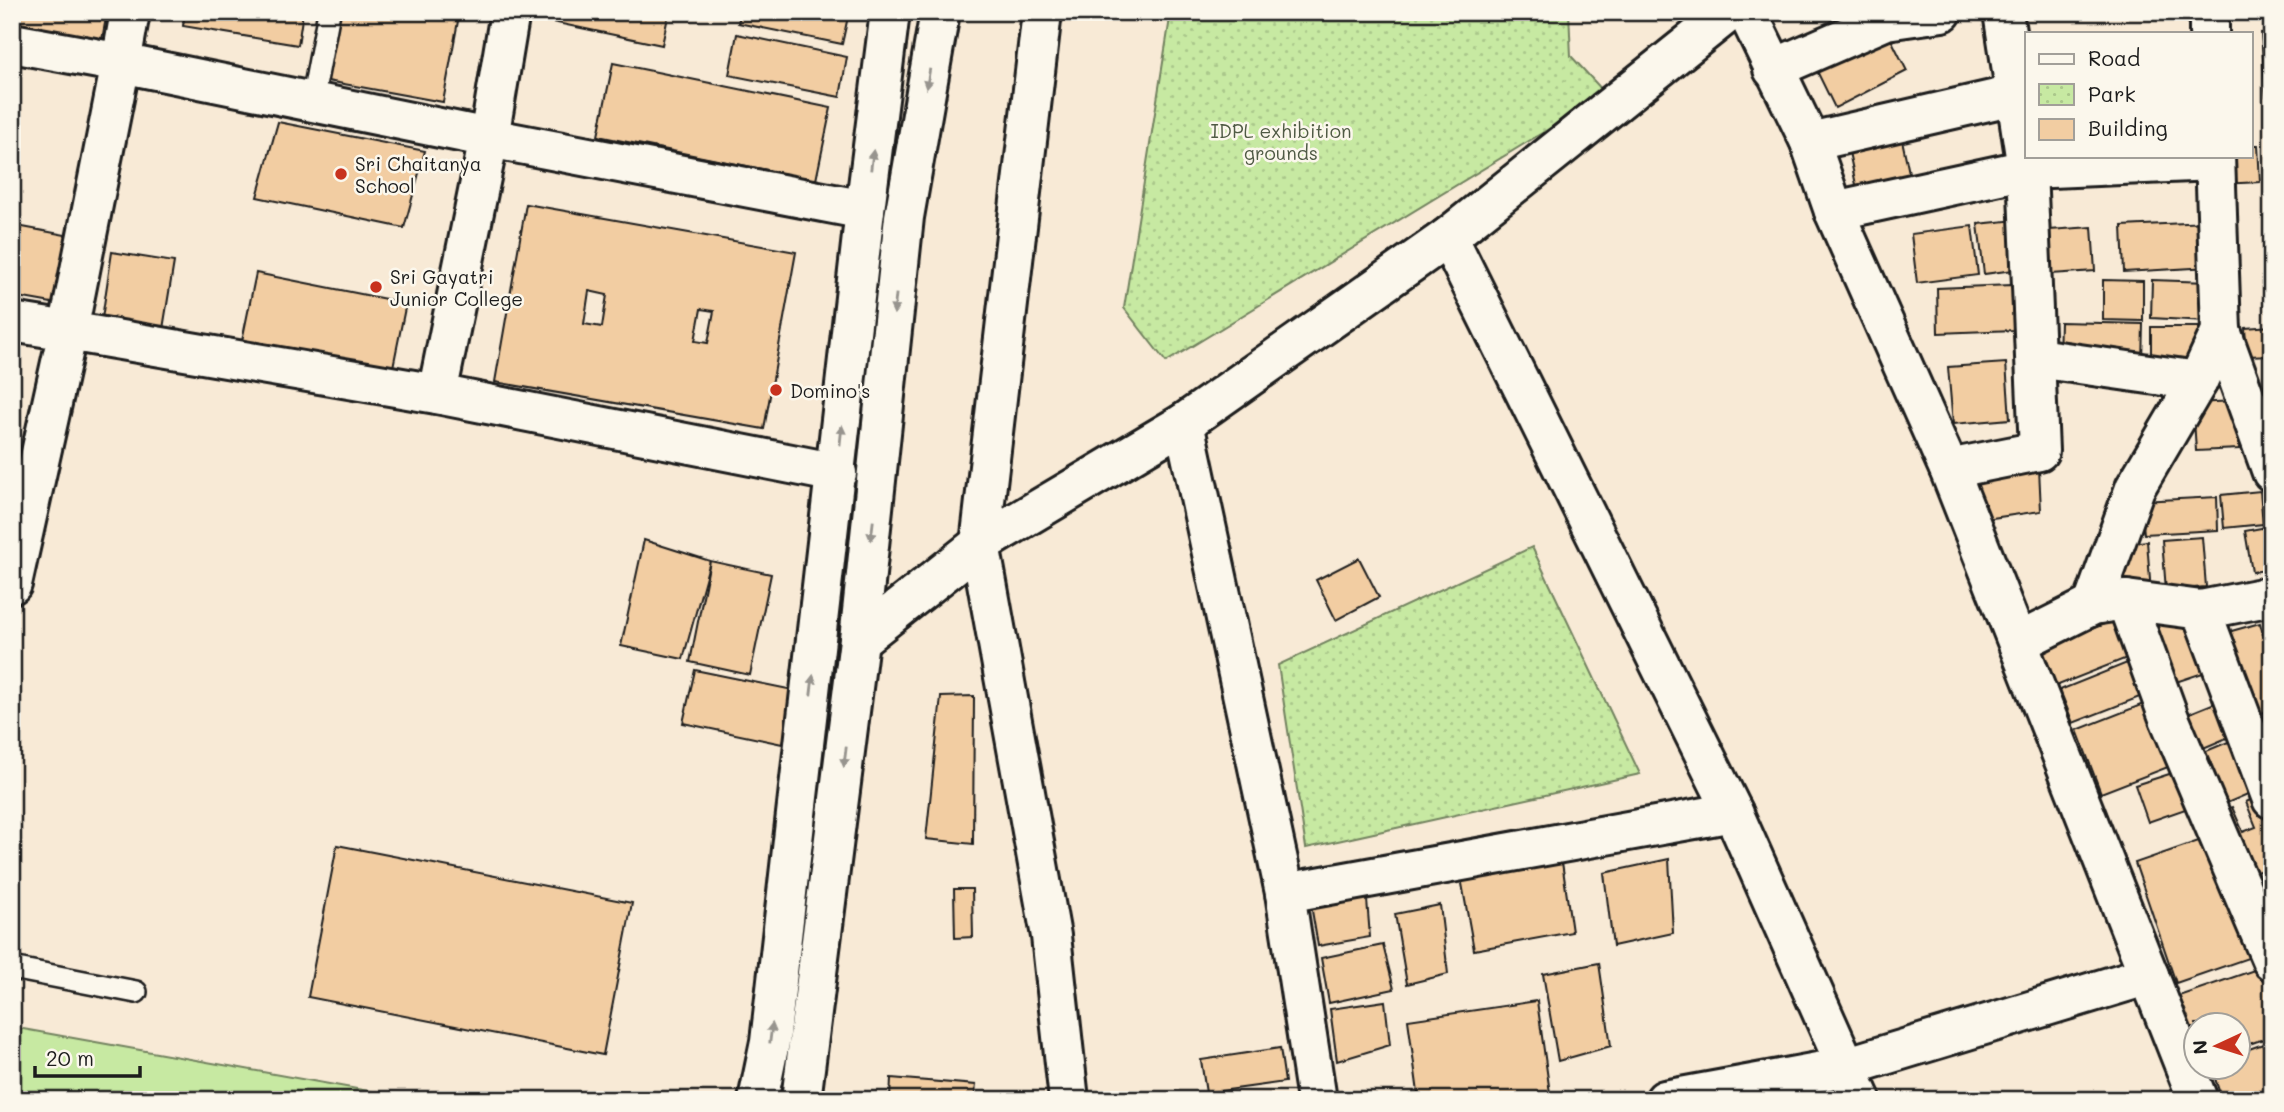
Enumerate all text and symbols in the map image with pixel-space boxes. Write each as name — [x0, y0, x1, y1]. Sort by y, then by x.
legend — [2025, 32, 2252, 158]
text: Road — [2088, 44, 2140, 71]
one-way arrow — [922, 69, 933, 91]
text: Park — [2088, 80, 2136, 107]
text: Building — [2088, 114, 2168, 141]
park label: IDPL exhibition grounds — [1211, 118, 1351, 165]
one-way arrow — [866, 149, 877, 171]
place label: Sri Chaitanya School — [355, 151, 482, 198]
marker: Sri Chaitanya School — [333, 166, 349, 182]
place label: Sri Gayatri Junior College — [390, 264, 523, 311]
marker: Sri Gayatri Junior College — [368, 279, 384, 295]
one-way arrow — [889, 294, 900, 316]
place label: Domino's — [790, 378, 871, 403]
marker: Domino's — [768, 382, 784, 398]
one-way arrow — [836, 424, 847, 446]
one-way arrow — [867, 520, 878, 542]
one-way arrow — [806, 674, 817, 696]
one-way arrow — [839, 746, 850, 768]
north arrow — [2182, 1010, 2252, 1080]
one-way arrow — [766, 1022, 777, 1044]
scale bar — [35, 1035, 140, 1079]
text: N — [2187, 1039, 2213, 1055]
text: 20 m — [46, 1044, 94, 1071]

